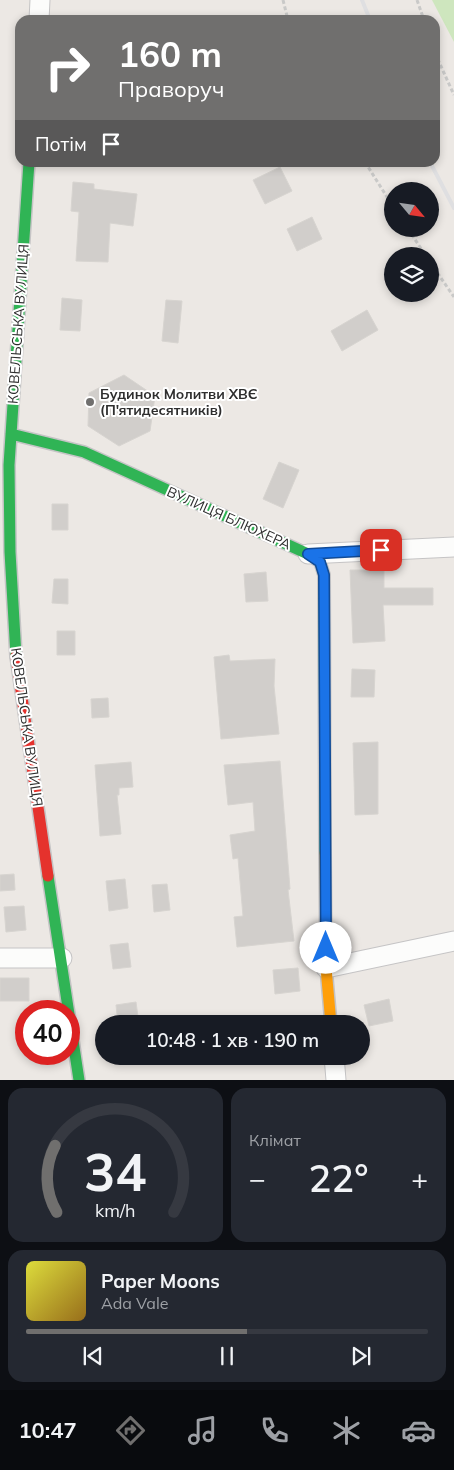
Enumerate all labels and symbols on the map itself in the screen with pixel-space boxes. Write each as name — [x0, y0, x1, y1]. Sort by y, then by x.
north arrow — [384, 182, 439, 238]
street label: КОВЕЛЬСЬКА ВУЛИЦЯ — [3, 243, 33, 405]
place label: Будинок Молитви ХВЄ (П'ятидесятників) — [100, 385, 258, 419]
marker: Будинок Молитви ХВЄ (П'ятидесятників) — [84, 396, 96, 408]
street label: ВУЛИЦЯ БЛЮХЕРА — [164, 482, 295, 554]
pin — [360, 529, 402, 571]
street label: КОВЕЛЬСЬКА ВУЛИЦЯ — [7, 646, 47, 808]
position arrow — [299, 921, 351, 973]
speed limit sign: 40 — [15, 1000, 80, 1065]

